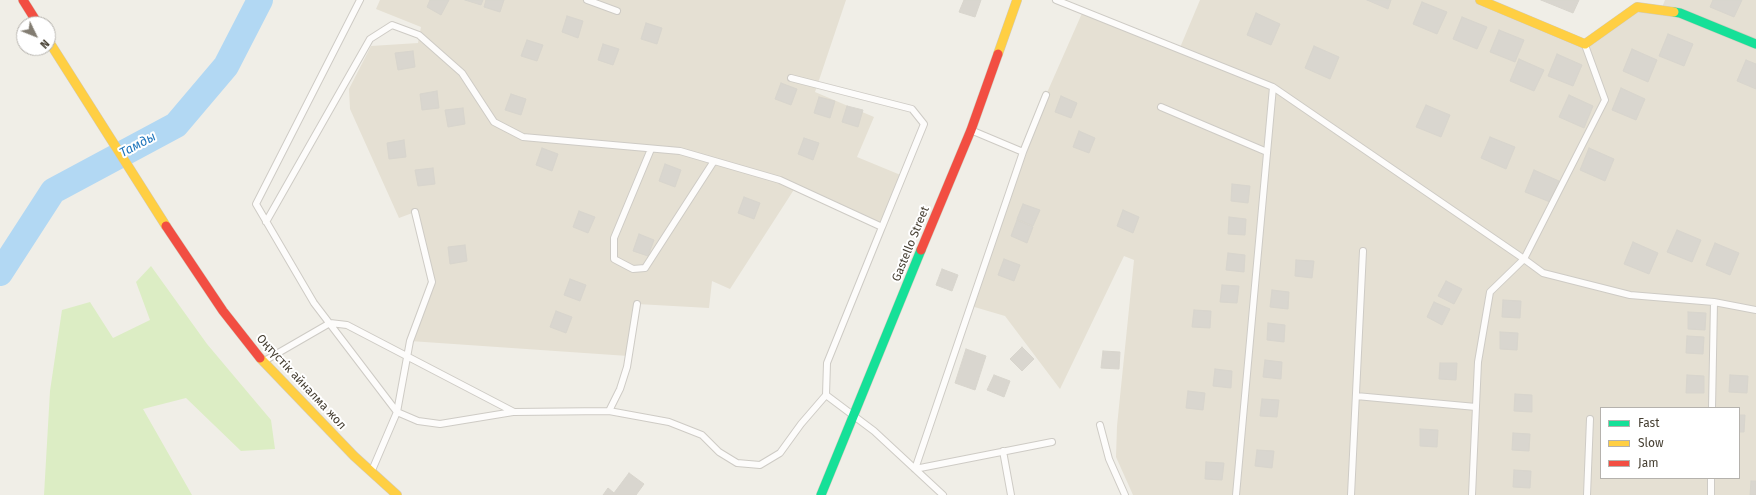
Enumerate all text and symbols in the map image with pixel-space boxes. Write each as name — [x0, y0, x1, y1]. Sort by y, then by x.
north arrow — [16, 16, 56, 56]
text: N — [37, 37, 52, 51]
water label: Тамды — [117, 129, 159, 161]
street label: Gastello Street — [889, 204, 933, 284]
street label: Оңтүстік айналма жол — [253, 331, 349, 433]
legend — [1600, 407, 1740, 479]
text: Fast — [1638, 416, 1660, 430]
text: Slow — [1638, 436, 1664, 450]
text: Jam — [1638, 456, 1658, 470]

